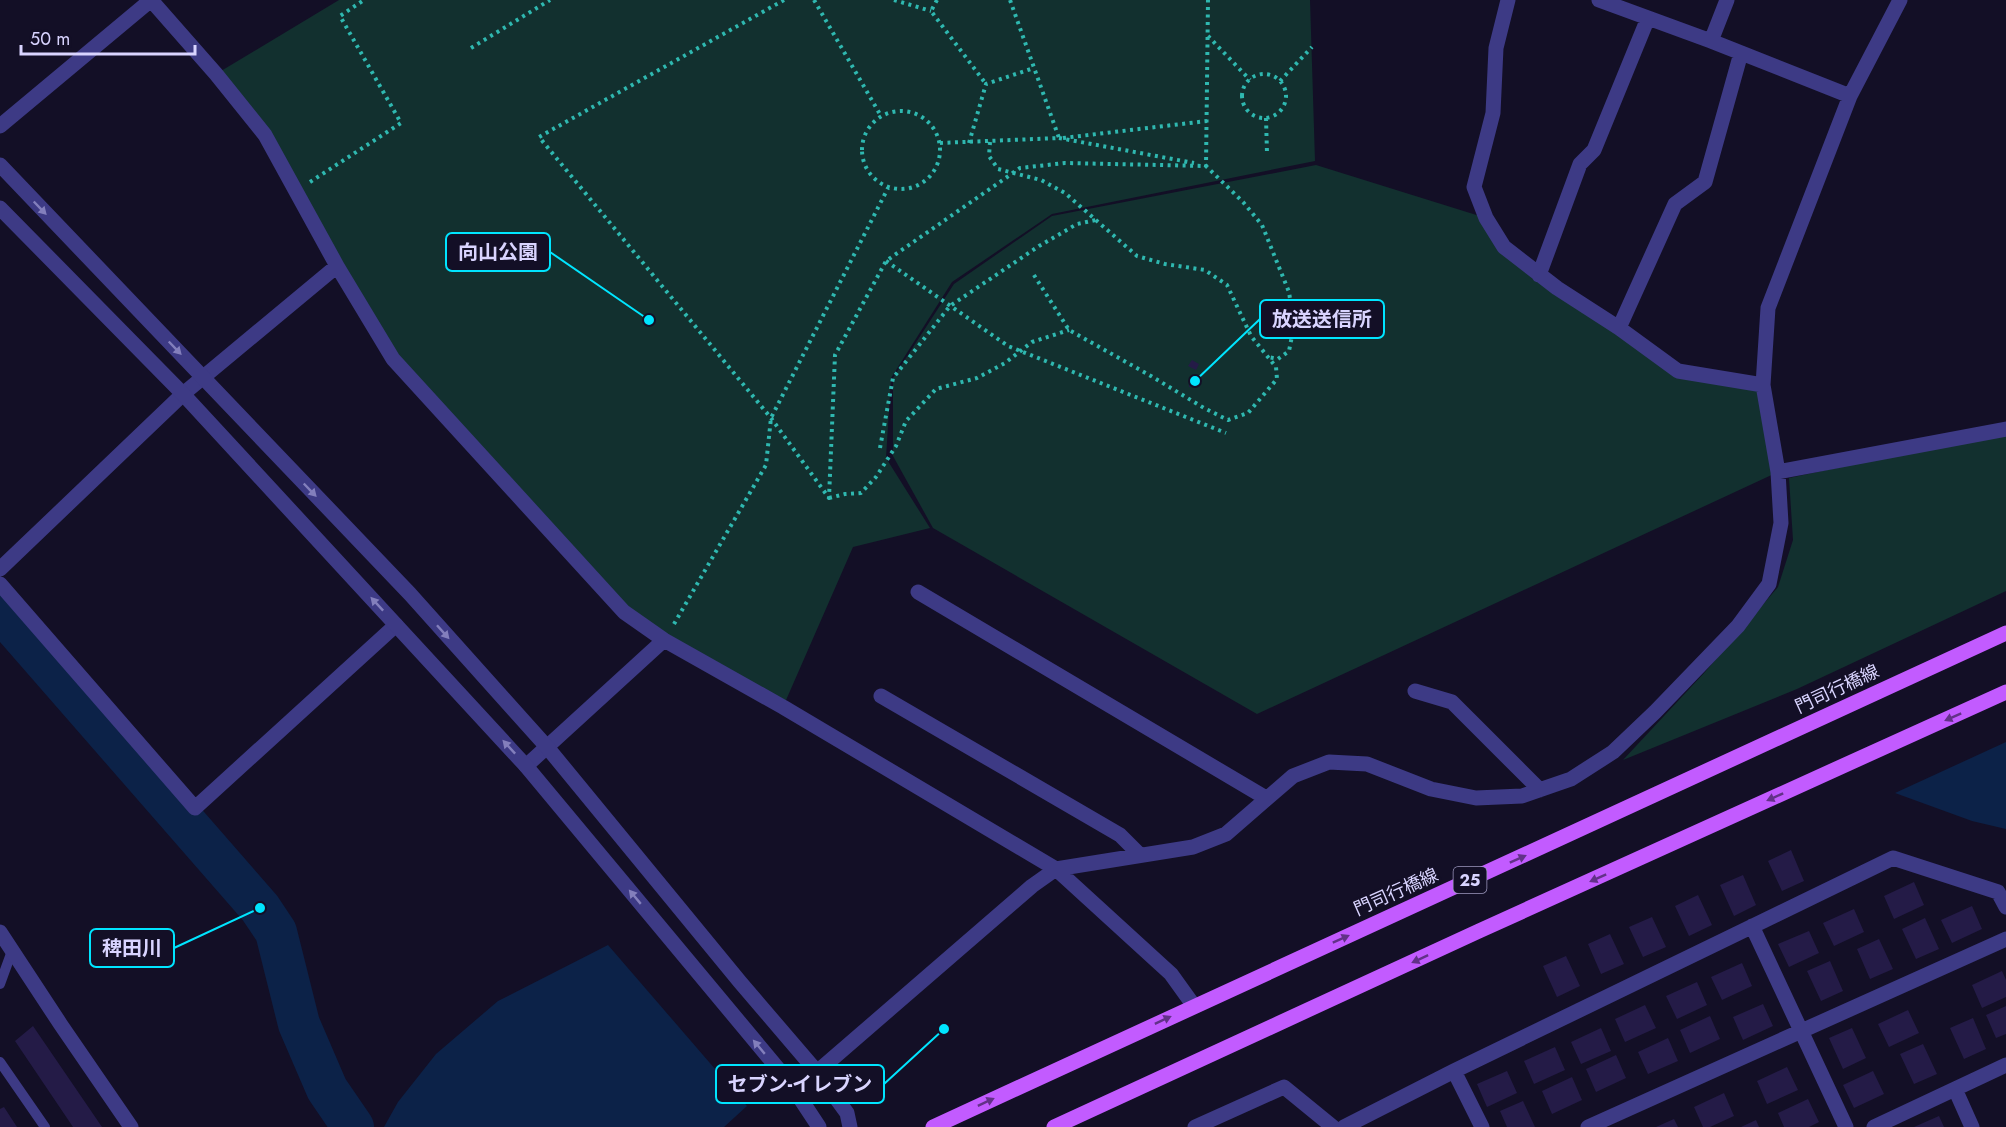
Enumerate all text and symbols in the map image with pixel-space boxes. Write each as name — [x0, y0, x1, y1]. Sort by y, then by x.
scale bar — [21, 18, 195, 56]
text: 50 m — [30, 26, 70, 52]
one-way arrow — [33, 200, 47, 214]
callout: 向山公園 — [446, 233, 550, 271]
text: 向山公園 — [458, 238, 538, 267]
callout: 放送送信所 — [1260, 300, 1384, 338]
text: 放送送信所 — [1272, 305, 1372, 334]
one-way arrow — [168, 341, 182, 355]
one-way arrow — [303, 482, 317, 497]
one-way arrow — [371, 597, 384, 612]
one-way arrow — [436, 624, 449, 639]
street label: 門司行橋線 — [1791, 658, 1883, 720]
one-way arrow — [1944, 712, 1961, 721]
one-way arrow — [502, 740, 516, 755]
one-way arrow — [1767, 793, 1784, 802]
one-way arrow — [1510, 854, 1527, 863]
street label: 門司行橋線 — [1350, 862, 1442, 922]
road number: 25 — [1454, 867, 1486, 893]
one-way arrow — [1589, 873, 1606, 882]
one-way arrow — [628, 889, 641, 905]
callout: 稗田川 — [90, 929, 174, 967]
text: 稗田川 — [102, 934, 162, 963]
one-way arrow — [1332, 935, 1349, 944]
one-way arrow — [1412, 954, 1429, 963]
one-way arrow — [1155, 1015, 1173, 1025]
one-way arrow — [753, 1039, 766, 1055]
callout: セブン-イレブン — [716, 1065, 884, 1103]
text: セブン-イレブン — [728, 1070, 872, 1099]
one-way arrow — [978, 1097, 996, 1107]

